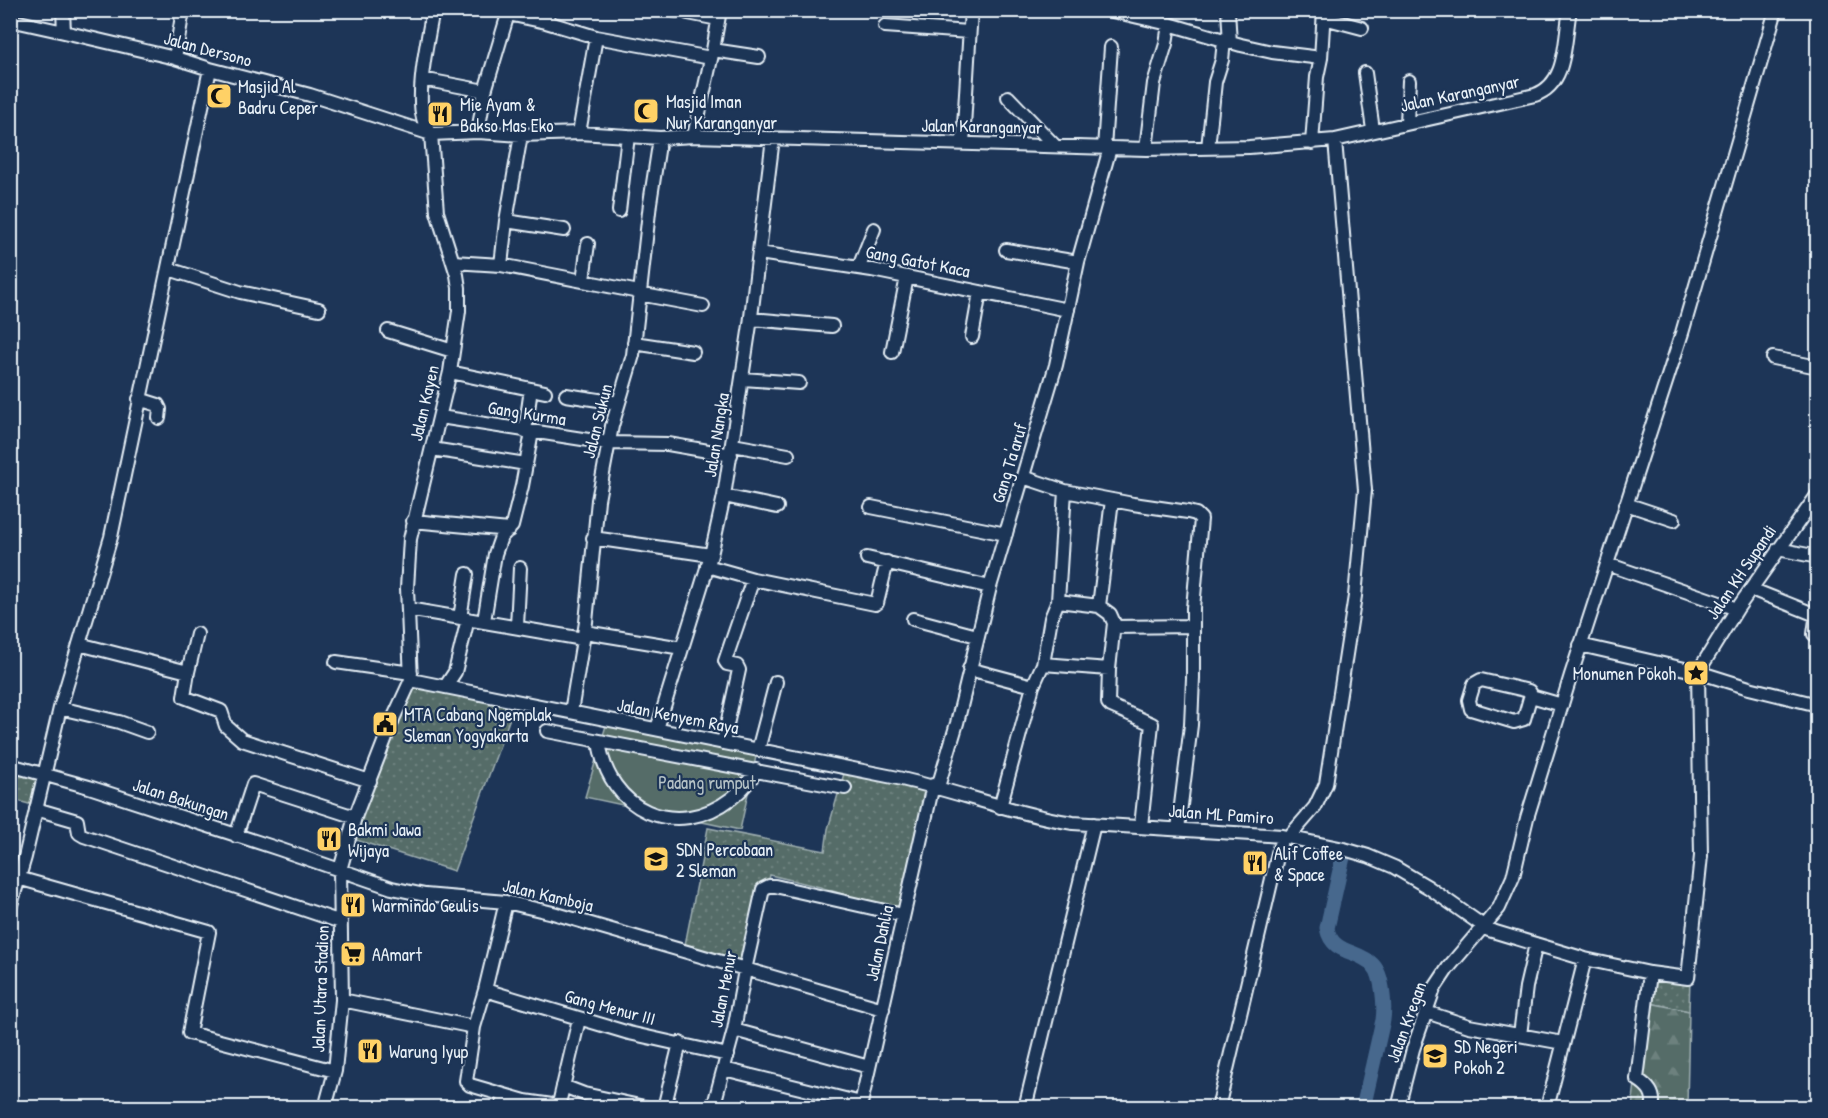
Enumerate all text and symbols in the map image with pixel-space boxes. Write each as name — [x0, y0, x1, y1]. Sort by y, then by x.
street label: Jalan Dersono — [161, 25, 255, 73]
street label: Jalan Karanganyar — [1398, 68, 1522, 118]
place label: Masjid Al Badru Ceper — [238, 74, 318, 120]
mosque icon: Masjid Al Badru Ceper — [204, 81, 234, 111]
place label: Masjid Iman Nur Karanganyar — [666, 89, 777, 135]
place label: Mie Ayam & Bakso Mas Eko — [460, 92, 554, 138]
mosque icon: Masjid Iman Nur Karanganyar — [631, 96, 661, 126]
restaurant icon: Mie Ayam & Bakso Mas Eko — [425, 99, 455, 129]
street label: Jalan Karanganyar — [921, 112, 1043, 140]
street label: Gang Gatot Kaca — [864, 239, 972, 283]
street label: Jalan Kayen — [403, 363, 445, 443]
street label: Jalan Sukun — [576, 381, 618, 461]
street label: Jalan Nangka — [697, 391, 735, 479]
street label: Gang Kurma — [486, 394, 568, 432]
street label: Gang Ta'aruf — [985, 420, 1033, 506]
street label: Jalan KH Supandi — [1700, 520, 1782, 624]
place icon: Monumen Pokoh — [1681, 658, 1711, 688]
place label: Monumen Pokoh — [1573, 661, 1676, 686]
street label: Jalan Kenyem Raya — [615, 692, 741, 740]
place label: MTA Cabang Ngemplak Sleman Yogyakarta — [404, 702, 552, 748]
public building icon: MTA Cabang Ngemplak Sleman Yogyakarta — [370, 709, 400, 739]
park label: Padang rumput — [658, 770, 757, 795]
street label: Jalan Bakungan — [130, 772, 232, 826]
street label: Jalan ML Pamiro — [1167, 798, 1275, 830]
place label: Bakmi Jawa Wijaya — [348, 817, 421, 863]
restaurant icon: Bakmi Jawa Wijaya — [314, 824, 344, 854]
place label: SDN Percobaan 2 Sleman — [676, 837, 773, 883]
place label: Alif Coffee & Space — [1274, 841, 1343, 887]
school or university icon: SDN Percobaan 2 Sleman — [641, 844, 671, 874]
restaurant icon: Alif Coffee & Space — [1240, 848, 1270, 878]
street label: Jalan Kamboja — [500, 872, 596, 918]
restaurant icon: Warmindo Geulis — [338, 890, 368, 920]
place label: Warmindo Geulis — [372, 893, 479, 918]
street label: Jalan Dahlia — [859, 903, 899, 983]
street label: Jalan Utara Stadion — [305, 925, 335, 1053]
supermarket icon: AAmart — [338, 939, 368, 969]
place label: AAmart — [372, 942, 423, 967]
street label: Jalan Menur — [703, 948, 743, 1030]
street label: Jalan Kregan — [1380, 978, 1432, 1066]
street label: Gang Menur III — [562, 983, 658, 1031]
place label: SD Negeri Pokoh 2 — [1454, 1034, 1518, 1080]
restaurant icon: Warung Iyup — [355, 1036, 385, 1066]
place label: Warung Iyup — [389, 1039, 469, 1064]
school or university icon: SD Negeri Pokoh 2 — [1420, 1041, 1450, 1071]

